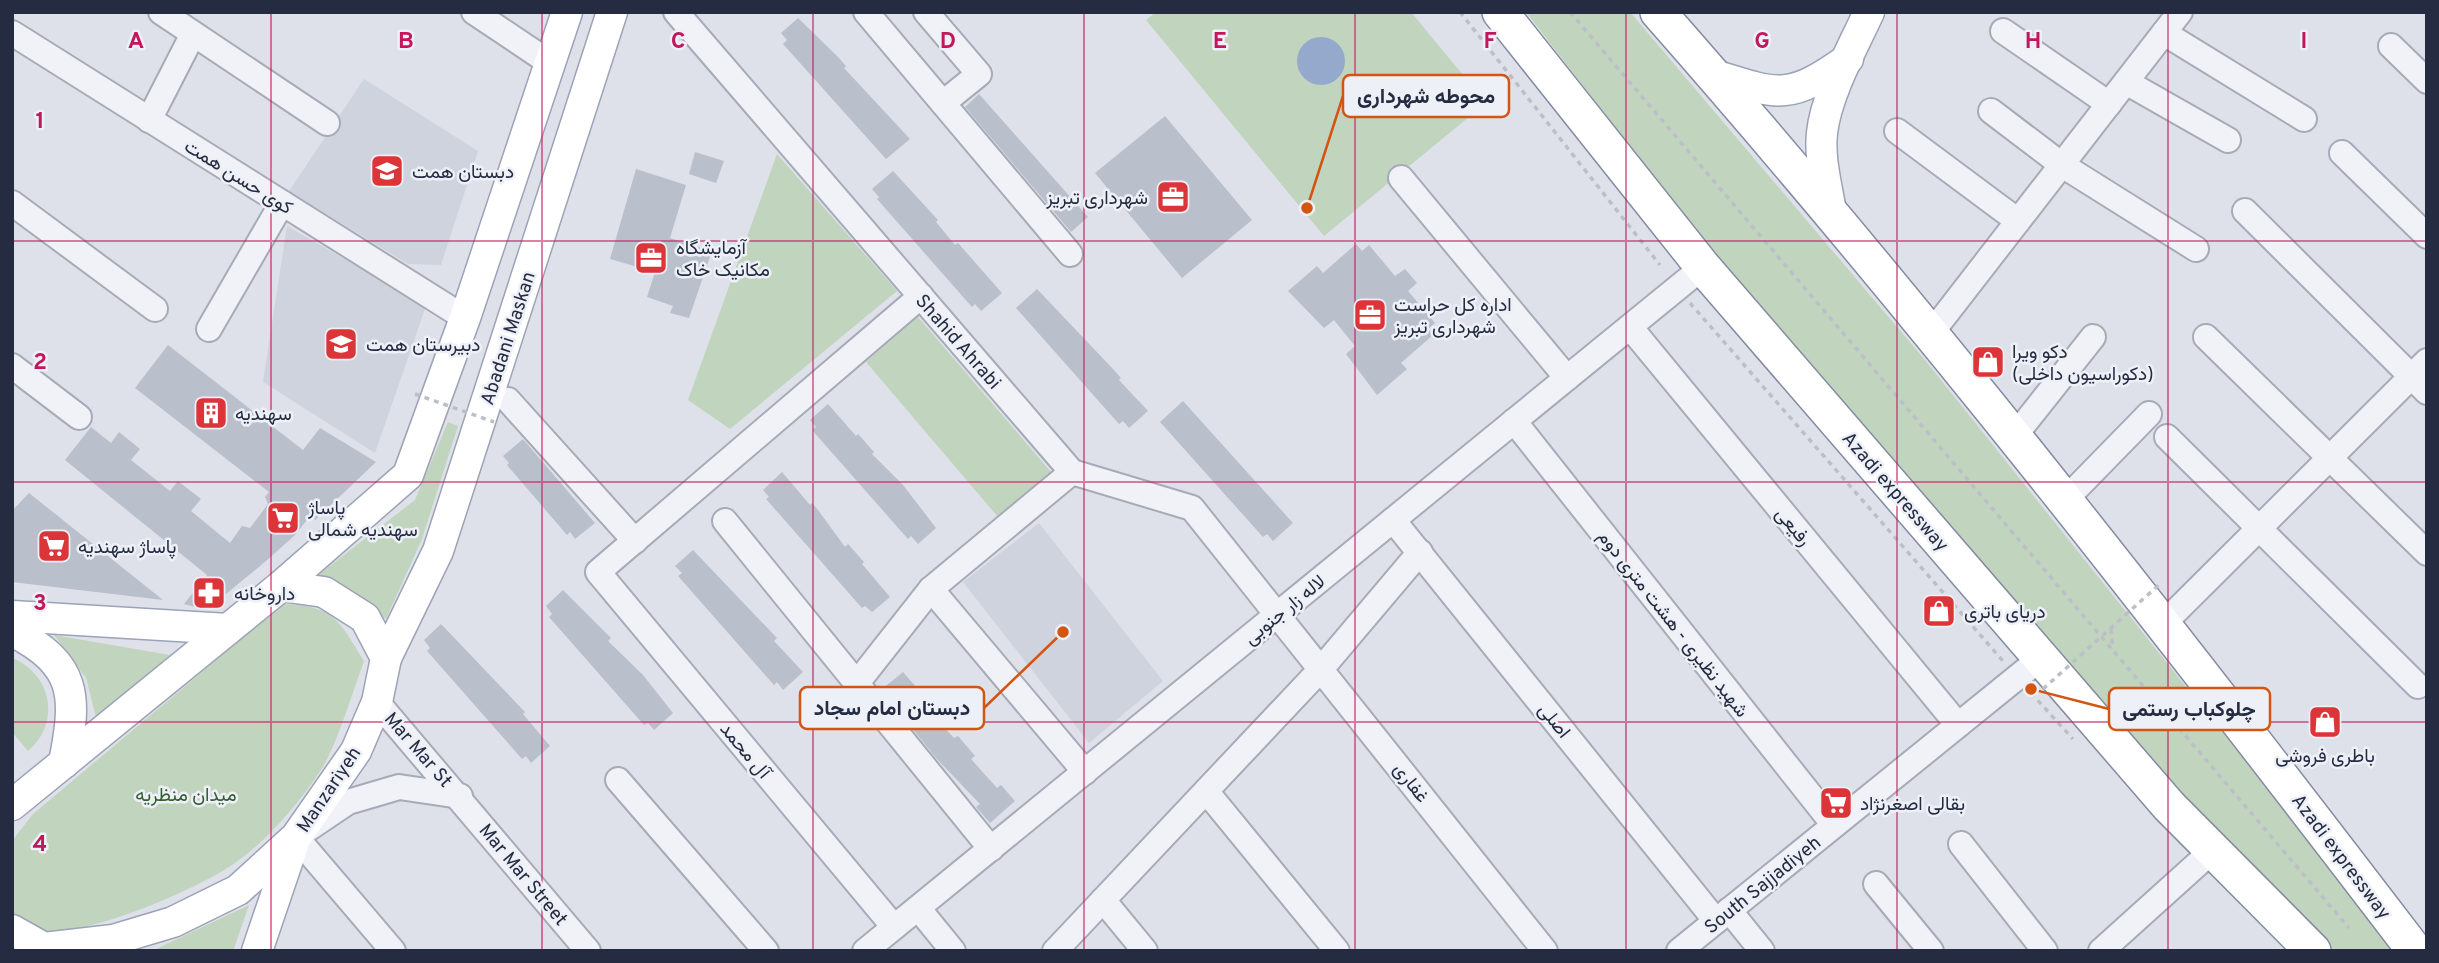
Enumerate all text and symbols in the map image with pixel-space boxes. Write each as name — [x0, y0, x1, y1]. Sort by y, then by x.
text: A — [128, 28, 144, 57]
text: B — [398, 28, 414, 57]
text: C — [671, 28, 685, 57]
text: D — [940, 28, 956, 57]
text: E — [1213, 28, 1227, 57]
text: F — [1483, 28, 1497, 57]
text: G — [1754, 28, 1770, 57]
text: H — [2025, 28, 2041, 57]
text: I — [2301, 28, 2307, 57]
callout: محوطه شهرداری — [1343, 75, 1509, 117]
text: محوطه شهرداری — [1357, 84, 1495, 111]
text: 1 — [35, 108, 45, 137]
street label: کوی حسن همت — [179, 135, 297, 221]
school or university icon: دبستان همت — [368, 152, 406, 190]
place label: دبستان همت — [412, 161, 514, 185]
office icon: شهرداری تبریز — [1154, 178, 1192, 216]
place label: شهرداری تبریز — [1045, 187, 1148, 211]
place label: آزمایشگاه مکانیک خاک — [676, 237, 770, 283]
office icon: آزمایشگاه مکانیک خاک — [632, 239, 670, 277]
street label: Abadani Maskan — [476, 269, 542, 409]
street label: Shahid Ahrabi — [910, 290, 1005, 395]
place label: اداره کل حراست شهرداری تبریز — [1393, 294, 1512, 340]
office icon: اداره کل حراست شهرداری تبریز — [1351, 296, 1389, 334]
school or university icon: دبیرستان همت — [322, 325, 360, 363]
place label: دبیرستان همت — [366, 334, 480, 358]
place label: دکو ویرا (دکوراسیون داخلی) — [2012, 341, 2154, 387]
shop icon: دکو ویرا (دکوراسیون داخلی) — [1969, 343, 2007, 381]
text: 2 — [33, 349, 47, 378]
building icon: سهندیه — [192, 394, 230, 432]
place label: سهندیه — [235, 403, 292, 427]
street label: Azadi expressway — [1836, 427, 1953, 557]
place label: پاساژ سهندیه شمالی — [307, 497, 418, 543]
supermarket icon: پاساژ سهندیه شمالی — [264, 499, 302, 537]
street label: رفیعی — [1769, 503, 1816, 552]
street label: شهید نظیری - هشت متری دوم — [1592, 526, 1753, 723]
supermarket icon: پاساژ سهندیه — [35, 527, 73, 565]
place label: پاساژ سهندیه — [78, 536, 177, 560]
street label: لاله زار جنوبی — [1239, 570, 1331, 651]
pharmacy icon: داروخانه — [190, 574, 228, 612]
place label: داروخانه — [234, 583, 295, 607]
text: 3 — [33, 590, 47, 619]
shop icon: دریای باتری — [1920, 592, 1958, 630]
place label: دریای باتری — [1964, 601, 2046, 625]
callout: دبستان امام سجاد — [800, 687, 984, 729]
callout: چلوکباب رستمی — [2109, 688, 2270, 730]
text: دبستان امام سجاد — [814, 696, 970, 723]
text: چلوکباب رستمی — [2122, 697, 2256, 724]
street label: اصلی — [1532, 699, 1575, 744]
shop icon: باطری فروشی — [2306, 703, 2344, 741]
street label: Mar Mar St — [378, 708, 457, 793]
street label: آل محمد — [714, 718, 776, 786]
street label: Manzariyeh — [292, 743, 367, 838]
place label: باطری فروشی — [2275, 745, 2375, 769]
street label: غفاری — [1387, 758, 1434, 808]
park label: میدان منظریه — [135, 784, 237, 808]
supermarket icon: بقالی اصغرنژاد — [1817, 784, 1855, 822]
street label: Azadi expressway — [2285, 790, 2395, 925]
place label: بقالی اصغرنژاد — [1860, 793, 1965, 817]
street label: Mar Mar Street — [473, 819, 572, 931]
text: 4 — [33, 831, 47, 860]
street label: South Sajjadiyeh — [1700, 831, 1826, 940]

